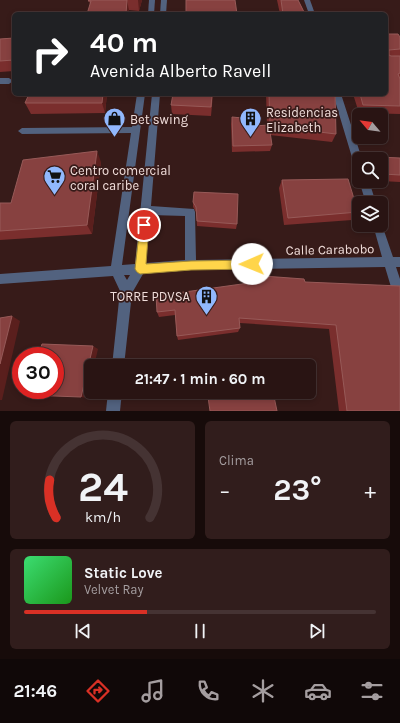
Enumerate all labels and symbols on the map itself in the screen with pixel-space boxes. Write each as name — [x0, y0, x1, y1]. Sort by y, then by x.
place label: Residencias Elizabeth — [266, 105, 338, 135]
shop icon: Bet swing — [102, 106, 128, 139]
building icon: Residencias Elizabeth — [237, 106, 263, 139]
north arrow — [352, 108, 388, 144]
place label: Bet swing — [130, 112, 189, 127]
place label: Centro comercial coral caribe — [70, 163, 171, 193]
supermarket icon: Centro comercial coral caribe — [42, 164, 68, 197]
pin — [127, 208, 161, 242]
street label: Calle Carabobo — [286, 241, 375, 258]
position arrow — [231, 243, 273, 285]
building icon: TORRE PDVSA — [193, 283, 219, 316]
place label: TORRE PDVSA — [110, 289, 191, 304]
speed limit sign: 30 — [12, 347, 64, 399]

